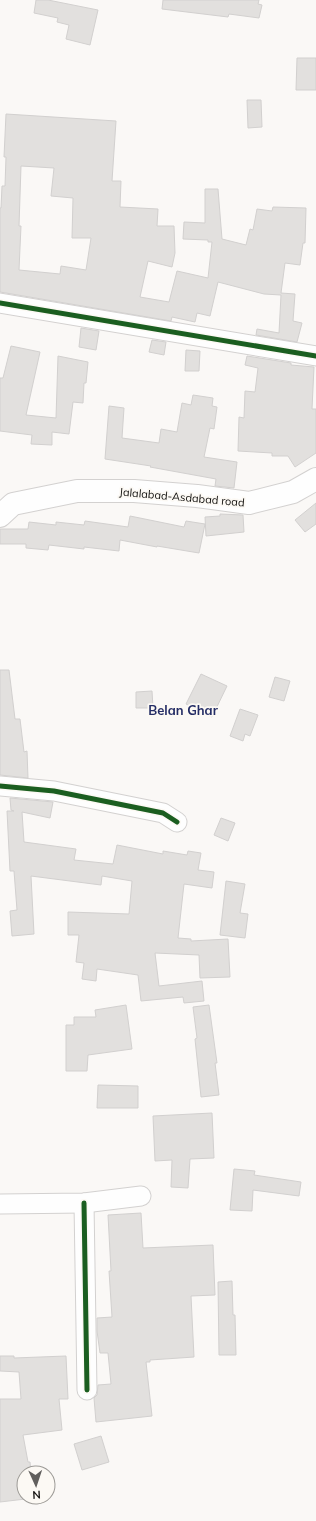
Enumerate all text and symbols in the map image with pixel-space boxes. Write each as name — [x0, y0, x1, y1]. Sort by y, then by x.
street label: Jalalabad-Asdabad road — [119, 485, 245, 509]
district label: Belan Ghar — [148, 702, 219, 718]
north arrow — [16, 1465, 56, 1505]
text: N — [32, 1488, 41, 1502]

